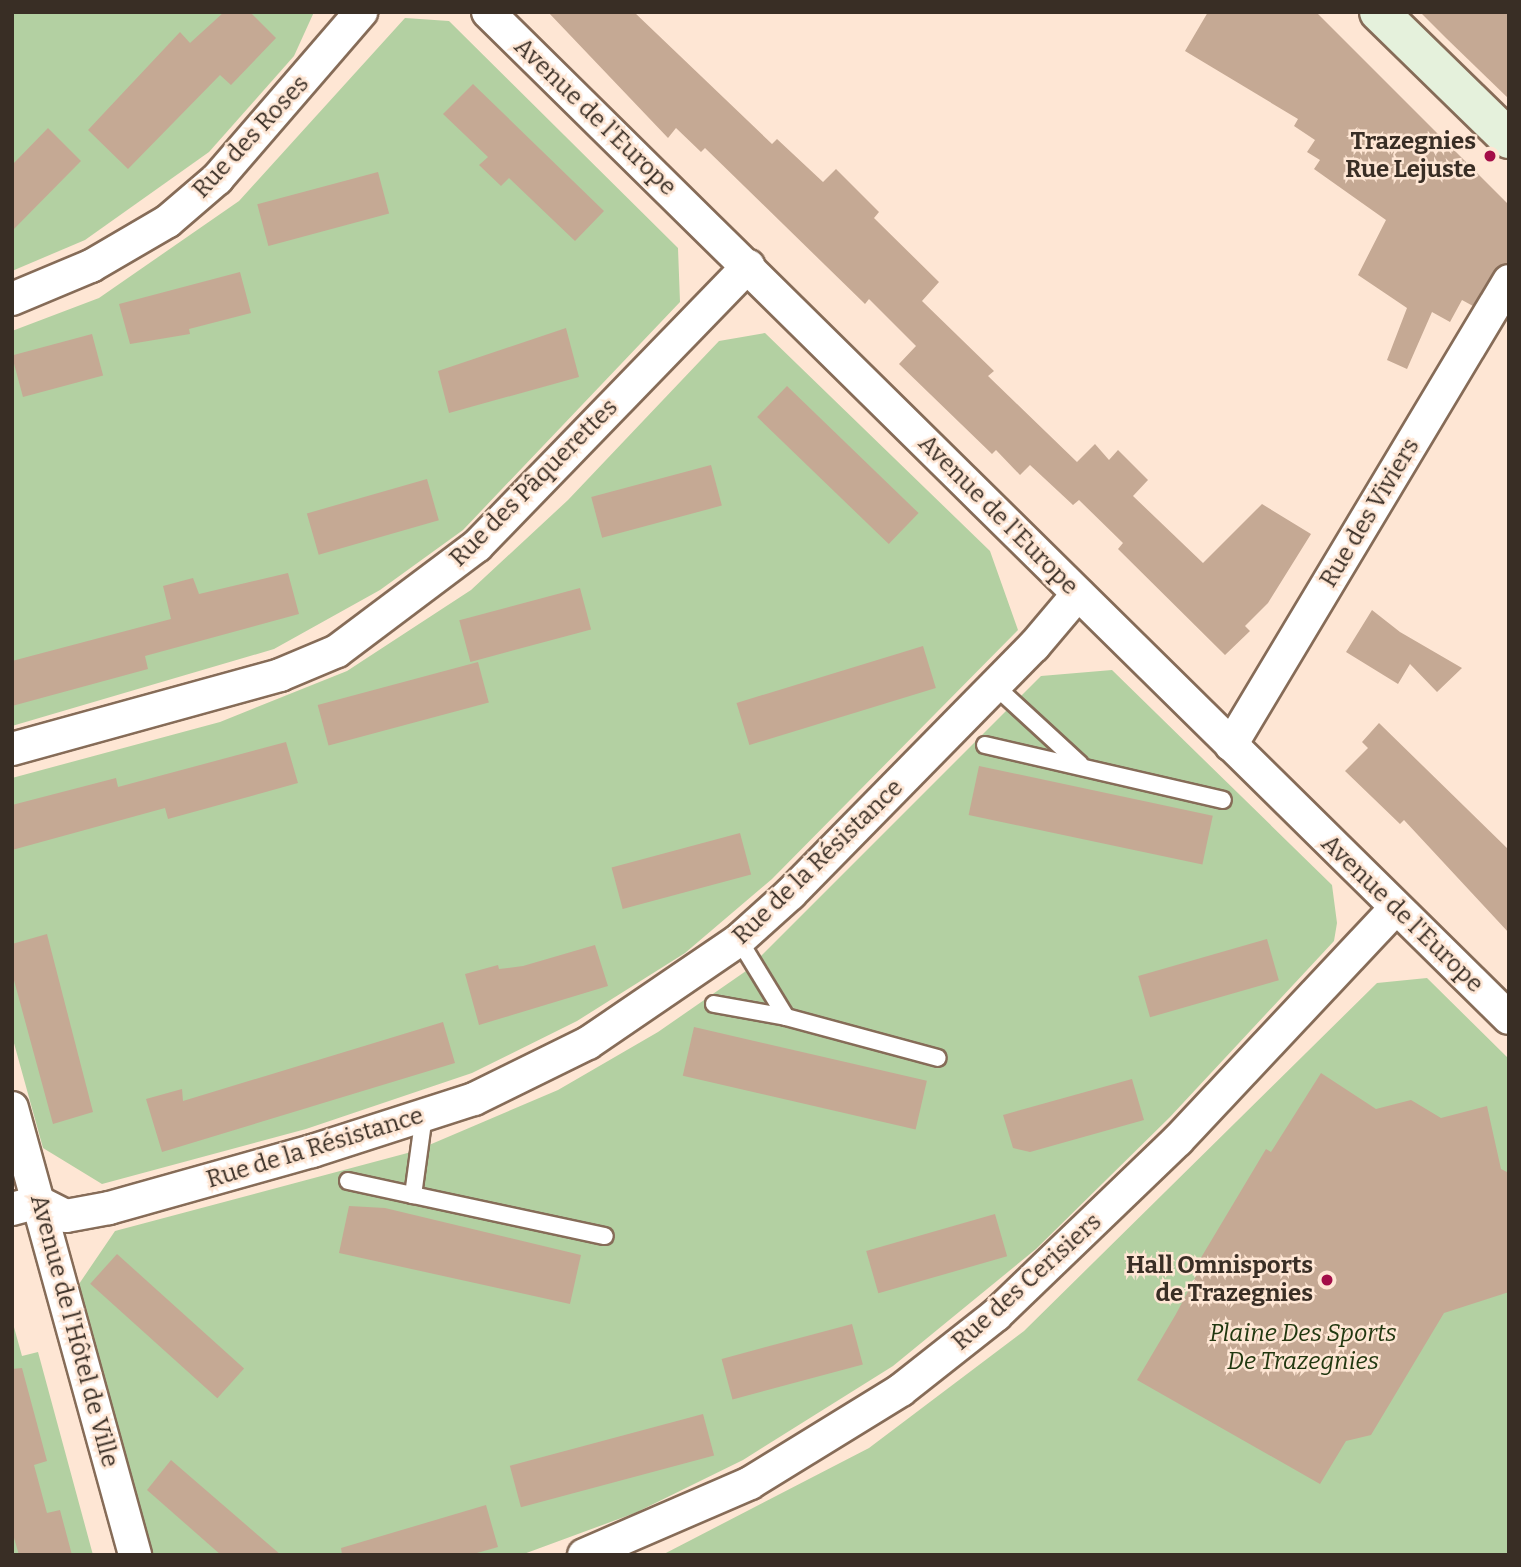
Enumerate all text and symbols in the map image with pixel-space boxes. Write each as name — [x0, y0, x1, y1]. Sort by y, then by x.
street label: Avenue de l'Europe — [508, 32, 682, 202]
street label: Rue des Roses — [187, 70, 315, 204]
place label: Trazegnies Rue Lejuste — [1345, 128, 1476, 184]
marker: Trazegnies Rue Lejuste — [1482, 148, 1498, 164]
street label: Rue des Pâquerettes — [444, 393, 624, 573]
street label: Avenue de l'Europe — [912, 429, 1084, 601]
street label: Rue des Viviers — [1314, 433, 1426, 593]
street label: Rue de la Résistance — [727, 773, 909, 951]
street label: Avenue de l'Europe — [1315, 829, 1489, 999]
street label: Rue de la Résistance — [203, 1101, 427, 1195]
street label: Avenue de l'Hôtel de Ville — [24, 1192, 124, 1470]
street label: Rue des Cerisiers — [946, 1207, 1108, 1357]
place label: Hall Omnisports de Trazegnies — [1126, 1252, 1313, 1308]
marker: Hall Omnisports de Trazegnies — [1319, 1272, 1335, 1288]
park label: Plaine Des Sports De Trazegnies — [1209, 1320, 1397, 1376]

